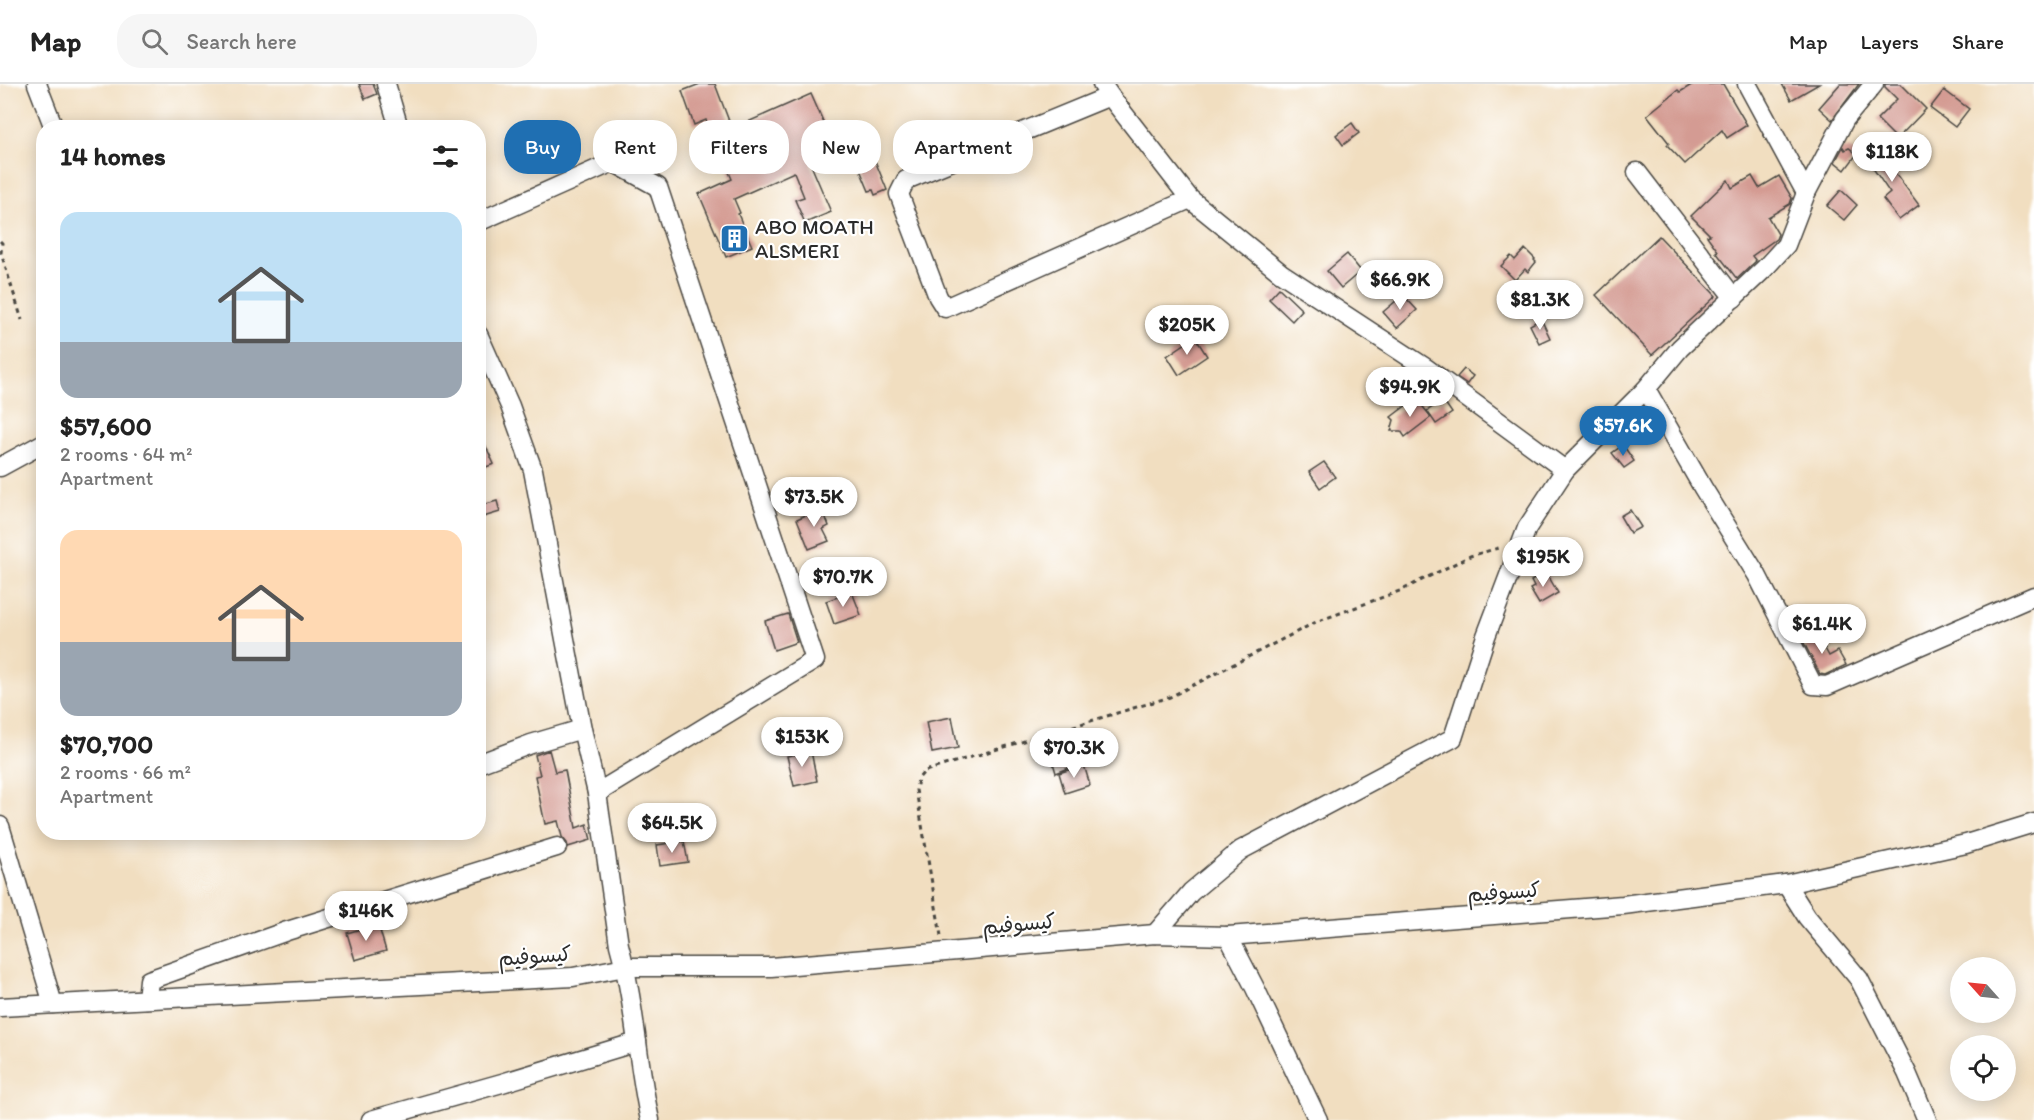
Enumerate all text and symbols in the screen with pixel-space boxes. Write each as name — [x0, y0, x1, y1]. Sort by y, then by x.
search box — [117, 14, 537, 68]
text: Map — [30, 24, 81, 58]
icon: search — [138, 25, 171, 58]
text: Search here — [186, 28, 297, 55]
text: Map — [1789, 29, 1828, 54]
text: Layers — [1861, 29, 1919, 54]
text: Share — [1952, 29, 2004, 54]
chip: Buy — [504, 120, 581, 174]
chip: Rent — [593, 120, 677, 174]
chip: Filters — [689, 120, 789, 174]
chip: New — [801, 120, 881, 174]
chip: Apartment — [893, 120, 1033, 174]
pin: $118K — [1850, 132, 1934, 183]
text: $118K — [1866, 139, 1918, 163]
text: 14 homes — [60, 140, 166, 172]
icon: filters — [429, 140, 462, 173]
place label: ABO MOATH ALSMERI — [755, 214, 874, 263]
building icon: ABO MOATH ALSMERI — [718, 223, 750, 255]
icon: home — [207, 251, 315, 359]
pin: $66.9K — [1351, 260, 1449, 311]
text: $66.9K — [1370, 267, 1430, 291]
pin: $81.3K — [1491, 280, 1589, 331]
text: $81.3K — [1511, 287, 1569, 311]
pin: $205K — [1145, 305, 1229, 356]
text: $205K — [1159, 312, 1215, 336]
pin: $94.9K — [1361, 367, 1459, 418]
text: $94.9K — [1380, 374, 1440, 398]
pin: $57.6K — [1574, 406, 1672, 457]
text: $57,600 — [60, 410, 152, 442]
text: $57.6K — [1594, 413, 1652, 437]
text: 2 rooms · 64 m² — [60, 442, 192, 466]
text: Apartment — [60, 466, 153, 490]
pin: $73.5K — [765, 477, 863, 528]
text: $73.5K — [784, 484, 844, 508]
pin: $195K — [1501, 537, 1585, 588]
text: $195K — [1516, 544, 1570, 568]
pin: $70.7K — [794, 557, 892, 608]
text: $70.7K — [813, 564, 873, 588]
icon: home — [207, 569, 315, 677]
pin: $61.4K — [1773, 604, 1871, 655]
text: $61.4K — [1792, 611, 1852, 635]
pin: $153K — [760, 717, 844, 768]
text: $153K — [775, 724, 829, 748]
text: $70,700 — [60, 728, 153, 760]
pin: $70.3K — [1025, 728, 1123, 779]
text: $70.3K — [1044, 735, 1104, 759]
text: 2 rooms · 66 m² — [60, 760, 191, 784]
text: Apartment — [60, 784, 153, 808]
pin: $64.5K — [623, 803, 721, 854]
text: $64.5K — [642, 810, 702, 834]
street label: كيسوفيم — [1466, 876, 1542, 911]
pin: $146K — [324, 891, 408, 942]
text: $146K — [339, 898, 393, 922]
street label: كيسوفيم — [981, 908, 1057, 943]
street label: كيسوفيم — [497, 940, 573, 975]
north arrow — [1950, 957, 2016, 1023]
map controls — [1950, 957, 2016, 1101]
button: locate — [1950, 1035, 2016, 1101]

